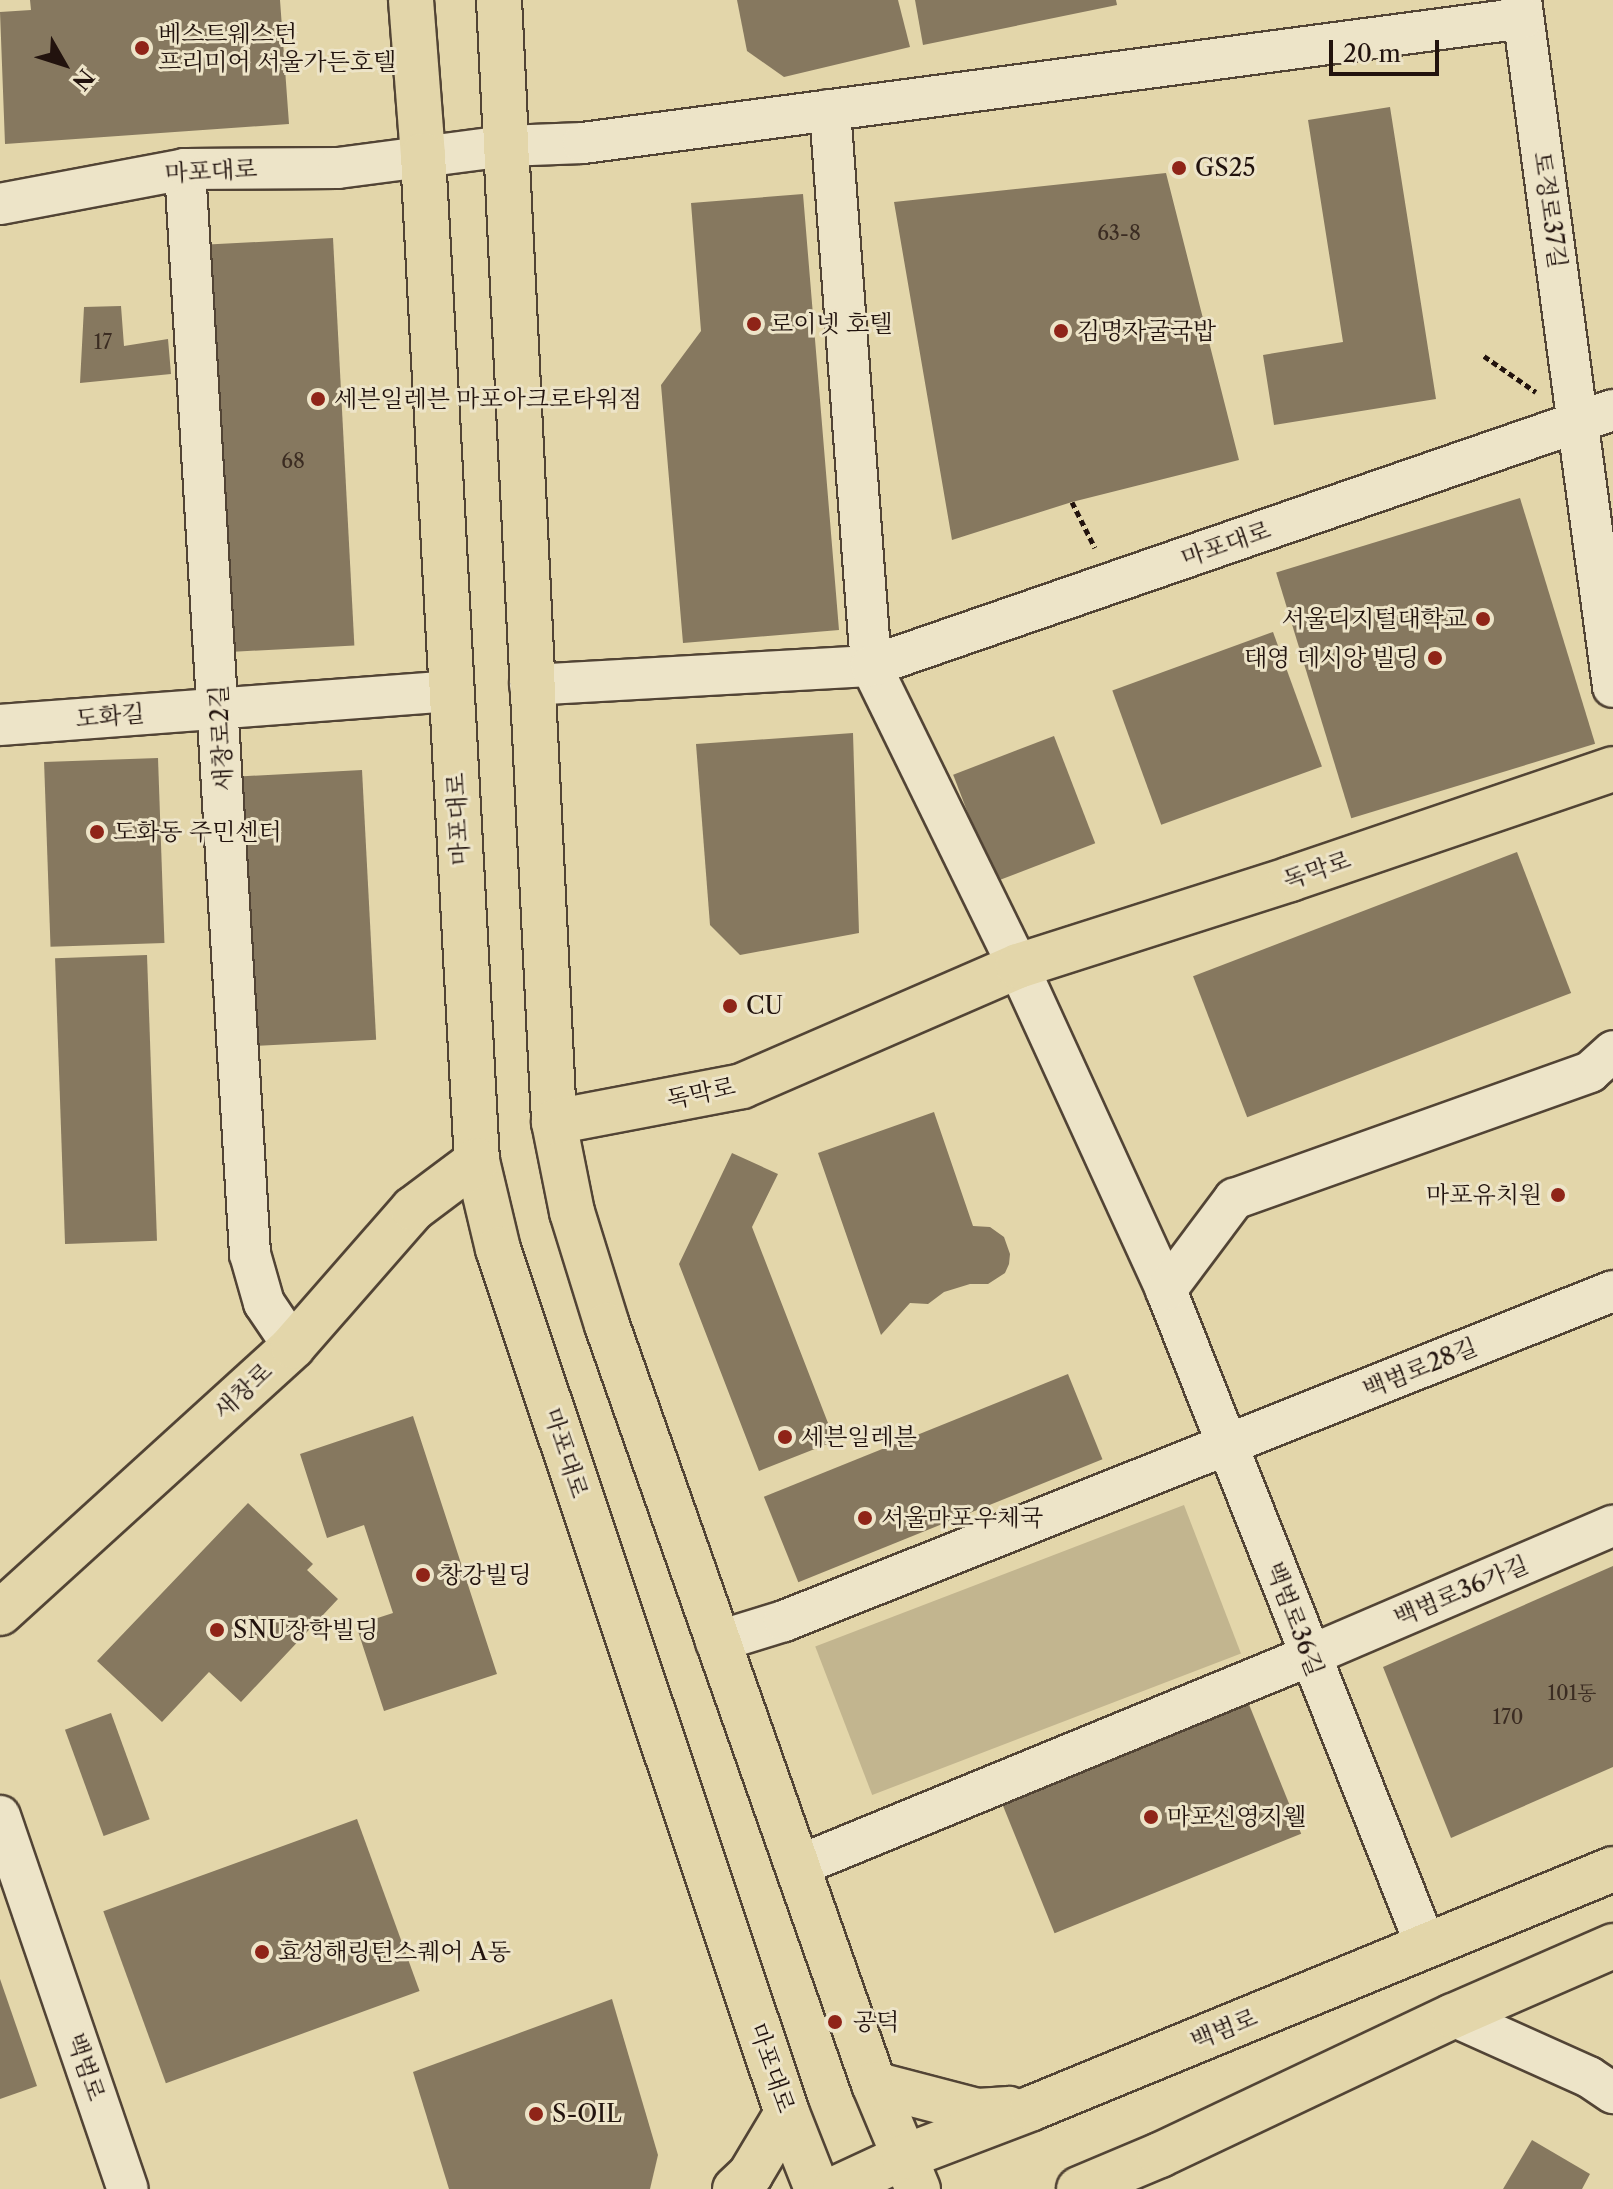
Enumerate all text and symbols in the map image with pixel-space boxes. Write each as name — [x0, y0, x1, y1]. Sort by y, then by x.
place label: 베스트웨스턴 프리미어 서울가든호텔 — [158, 20, 396, 76]
north arrow — [24, 24, 104, 104]
scale bar — [1333, 24, 1443, 74]
marker: 베스트웨스턴 프리미어 서울가든호텔 — [133, 39, 151, 57]
text: 20 m — [1343, 39, 1401, 68]
text: N — [67, 63, 100, 95]
street label: 토정로37길 — [1528, 150, 1572, 270]
street label: 마포대로 — [164, 154, 258, 188]
place label: GS25 — [1195, 154, 1256, 182]
marker: GS25 — [1170, 159, 1188, 177]
house number: 63-8 — [1097, 221, 1141, 245]
place label: 로이넷 호텔 — [770, 310, 892, 338]
marker: 로이넷 호텔 — [745, 315, 763, 333]
place label: 김명자굴국밥 — [1077, 317, 1216, 345]
marker: 김명자굴국밥 — [1052, 322, 1070, 340]
house number: 17 — [94, 330, 112, 354]
place label: 세븐일레븐 마포아크로타워점 — [334, 385, 642, 413]
marker: 세븐일레븐 마포아크로타워점 — [309, 390, 327, 408]
house number: 68 — [281, 449, 305, 473]
street label: 마포대로 — [1177, 515, 1275, 573]
place label: 서울디지털대학교 — [1282, 605, 1467, 633]
marker: 서울디지털대학교 — [1474, 610, 1492, 628]
place label: 태영 데시앙 빌딩 — [1244, 644, 1419, 672]
marker: 태영 데시앙 빌딩 — [1426, 649, 1444, 667]
street label: 새창로2길 — [204, 684, 238, 792]
street label: 도화길 — [74, 699, 146, 733]
street label: 마포대로 — [441, 772, 475, 866]
place label: 도화동 주민센터 — [113, 818, 282, 846]
marker: 도화동 주민센터 — [88, 823, 106, 841]
street label: 독막로 — [1279, 845, 1355, 895]
place label: CU — [746, 992, 783, 1020]
marker: CU — [721, 997, 739, 1015]
street label: 독막로 — [664, 1072, 738, 1114]
place label: 마포유치원 — [1426, 1181, 1542, 1209]
marker: 마포유치원 — [1549, 1186, 1567, 1204]
street label: 백범로28길 — [1359, 1332, 1481, 1404]
street label: 새창로 — [208, 1357, 278, 1425]
street label: 마포대로 — [538, 1404, 594, 1502]
place label: 세븐일레븐 — [801, 1423, 917, 1451]
marker: 세븐일레븐 — [776, 1428, 794, 1446]
place label: 서울마포우체국 — [881, 1504, 1043, 1532]
marker: 서울마포우체국 — [856, 1509, 874, 1527]
street label: 백범로36가길 — [1389, 1550, 1533, 1632]
street label: 백범로36길 — [1260, 1558, 1330, 1680]
place label: 창강빌딩 — [439, 1561, 532, 1589]
marker: 창강빌딩 — [414, 1566, 432, 1584]
place label: SNU장학빌딩 — [233, 1616, 378, 1644]
marker: SNU장학빌딩 — [208, 1621, 226, 1639]
house number: 101동 — [1548, 1681, 1596, 1705]
house number: 170 — [1493, 1705, 1523, 1729]
place label: 마포신영지웰 — [1167, 1803, 1306, 1831]
marker: 마포신영지웰 — [1142, 1808, 1160, 1826]
place label: 효성해링턴스퀘어 A동 — [278, 1938, 511, 1966]
marker: 효성해링턴스퀘어 A동 — [253, 1943, 271, 1961]
street label: 백범로 — [1186, 2003, 1262, 2055]
place label: 공덕 — [853, 2008, 899, 2036]
marker: 공덕 — [824, 2011, 846, 2033]
street label: 마포대로 — [743, 2019, 801, 2117]
street label: 백범로 — [61, 2029, 111, 2105]
place label: S-OIL — [552, 2100, 622, 2128]
marker: S-OIL — [527, 2105, 545, 2123]

